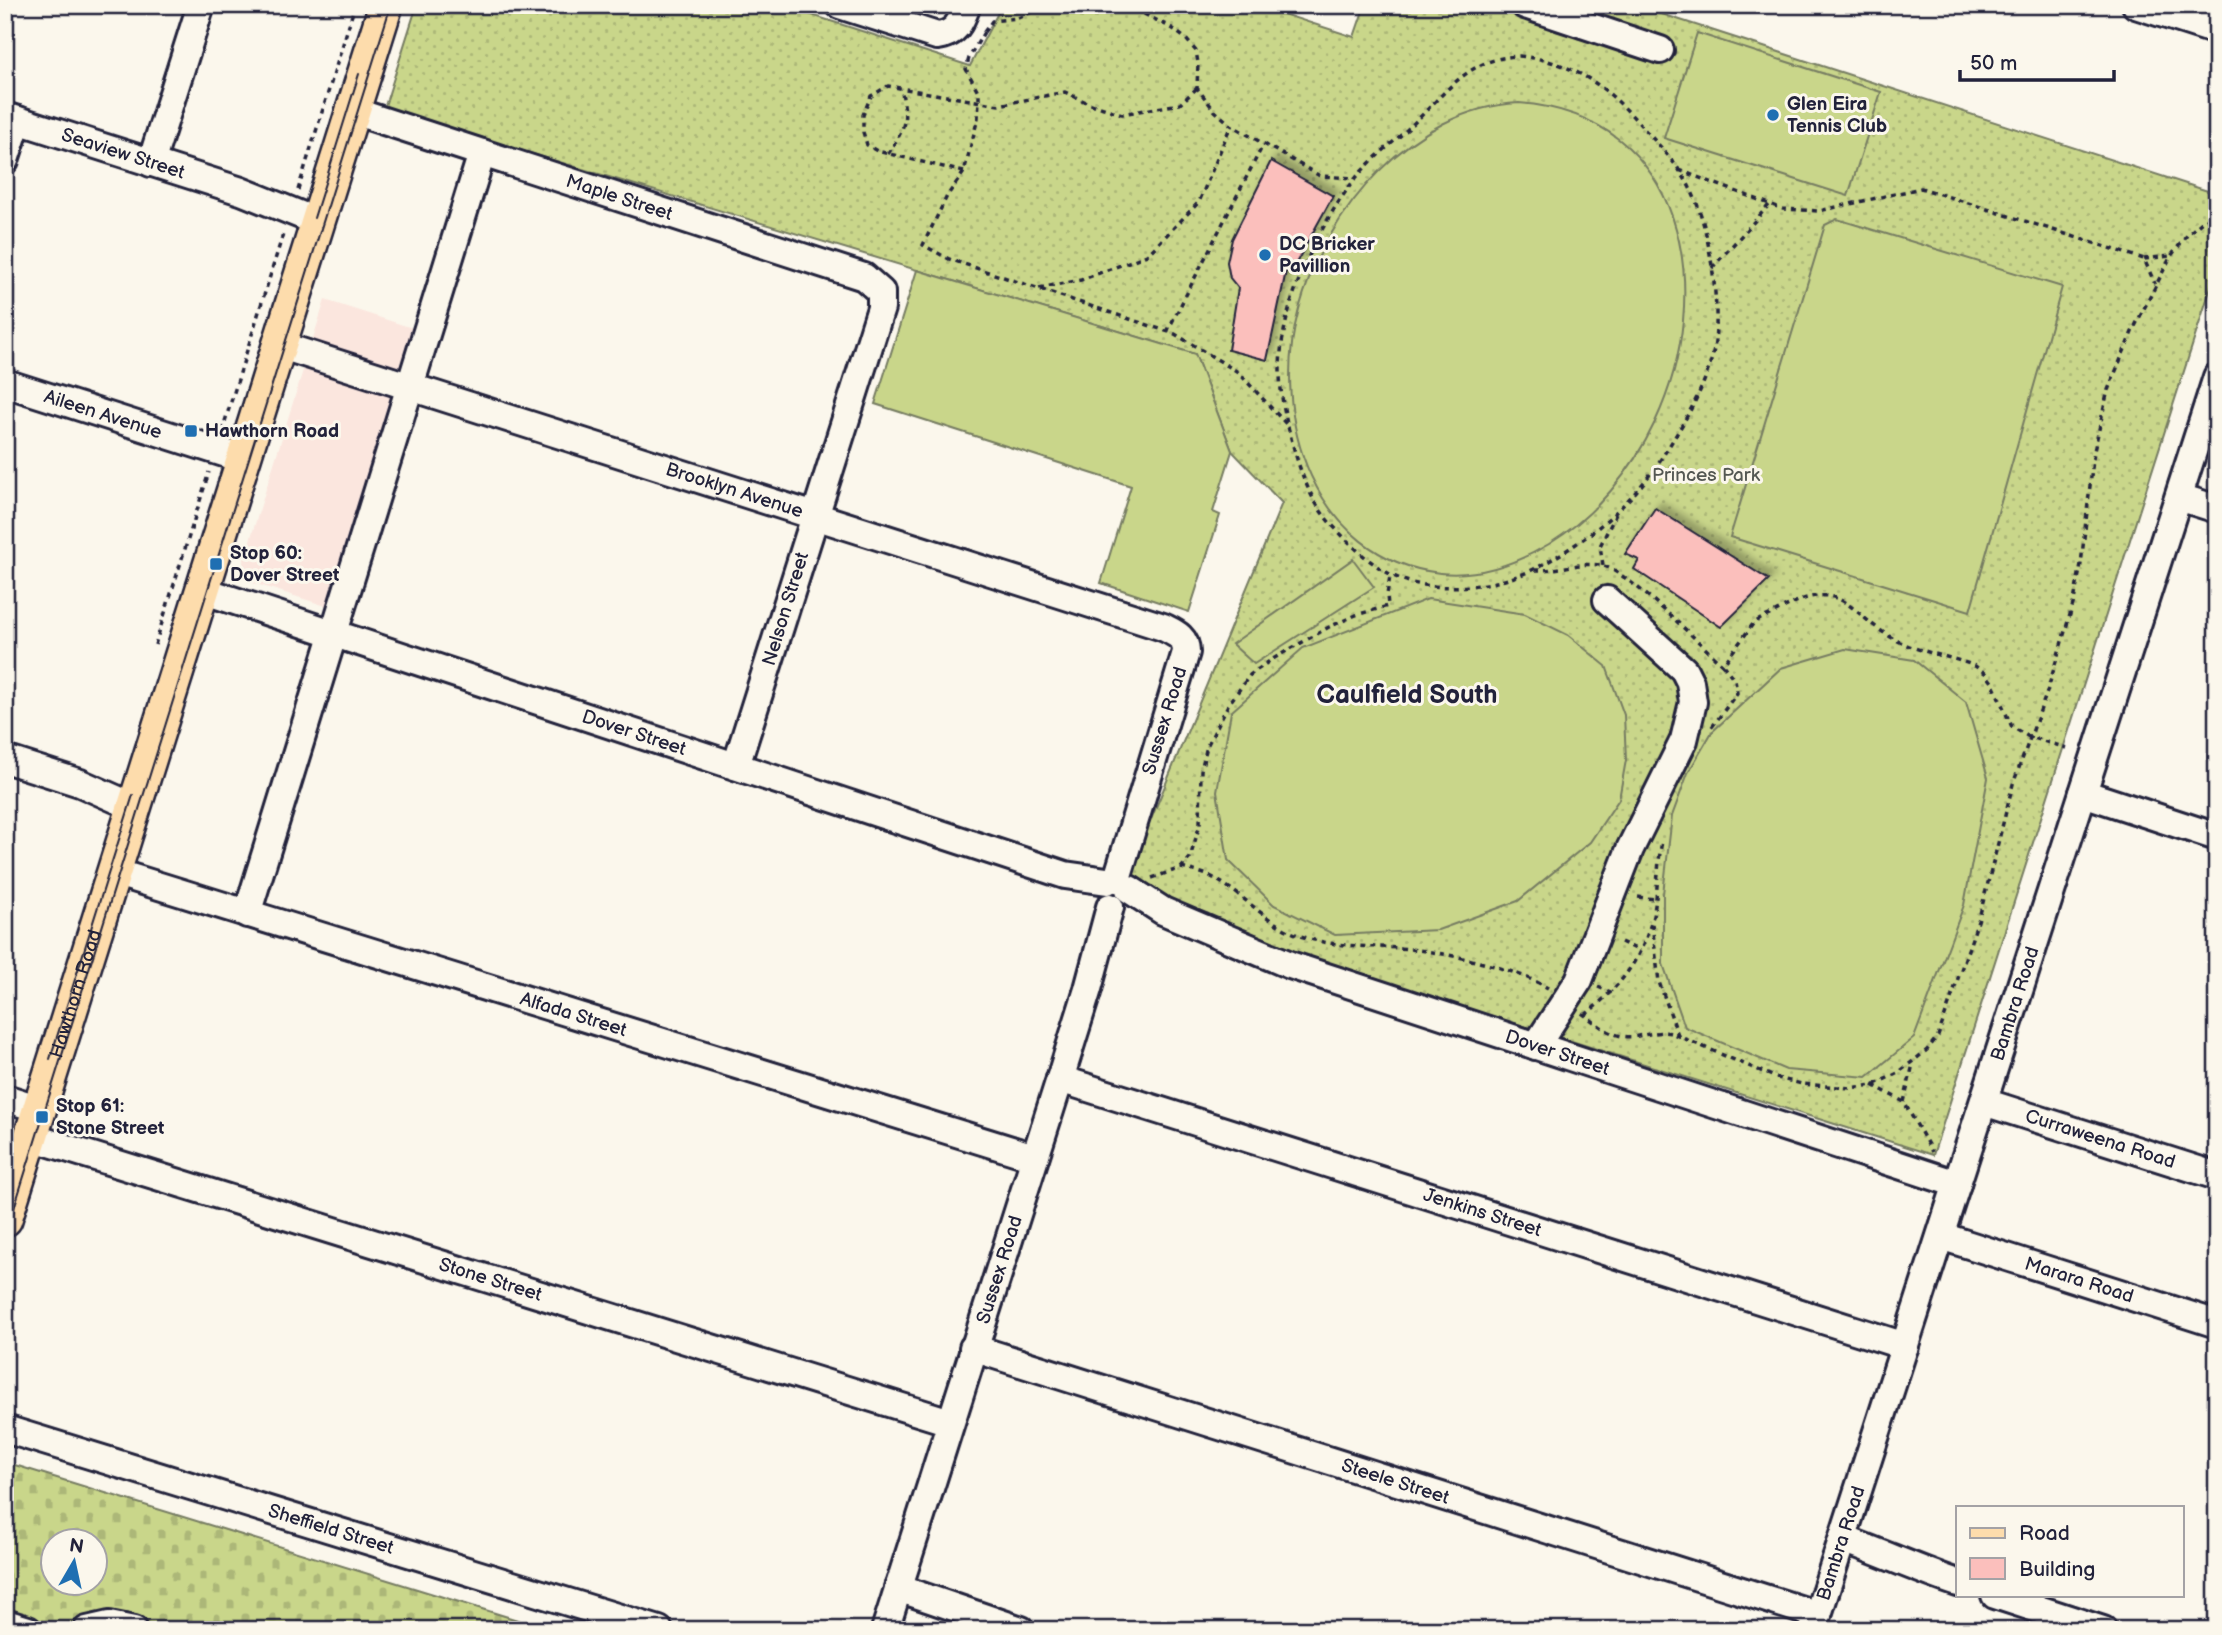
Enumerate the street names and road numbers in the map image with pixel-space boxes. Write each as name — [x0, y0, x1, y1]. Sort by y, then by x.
street label: Seaview Street — [59, 123, 188, 184]
street label: Maple Street — [563, 169, 676, 226]
street label: Aileen Avenue — [41, 385, 165, 444]
street label: Brooklyn Avenue — [663, 458, 806, 523]
street label: Nelson Street — [758, 549, 814, 669]
street label: Sussex Road — [1138, 664, 1192, 778]
street label: Dover Street — [579, 705, 689, 761]
street label: Hawthorn Road — [45, 927, 107, 1061]
street label: Bambra Road — [1986, 944, 2044, 1064]
street label: Alfada Street — [517, 987, 630, 1042]
street label: Dover Street — [1502, 1025, 1613, 1081]
street label: Curraweena Road — [2022, 1104, 2178, 1173]
street label: Jenkins Street — [1421, 1183, 1544, 1242]
street label: Sussex Road — [972, 1213, 1027, 1327]
street label: Marara Road — [2022, 1252, 2136, 1308]
street label: Stone Street — [436, 1253, 545, 1306]
street label: Steele Street — [1339, 1454, 1452, 1509]
street label: Bambra Road — [1812, 1483, 1870, 1603]
street label: Sheffield Street — [265, 1499, 397, 1559]

